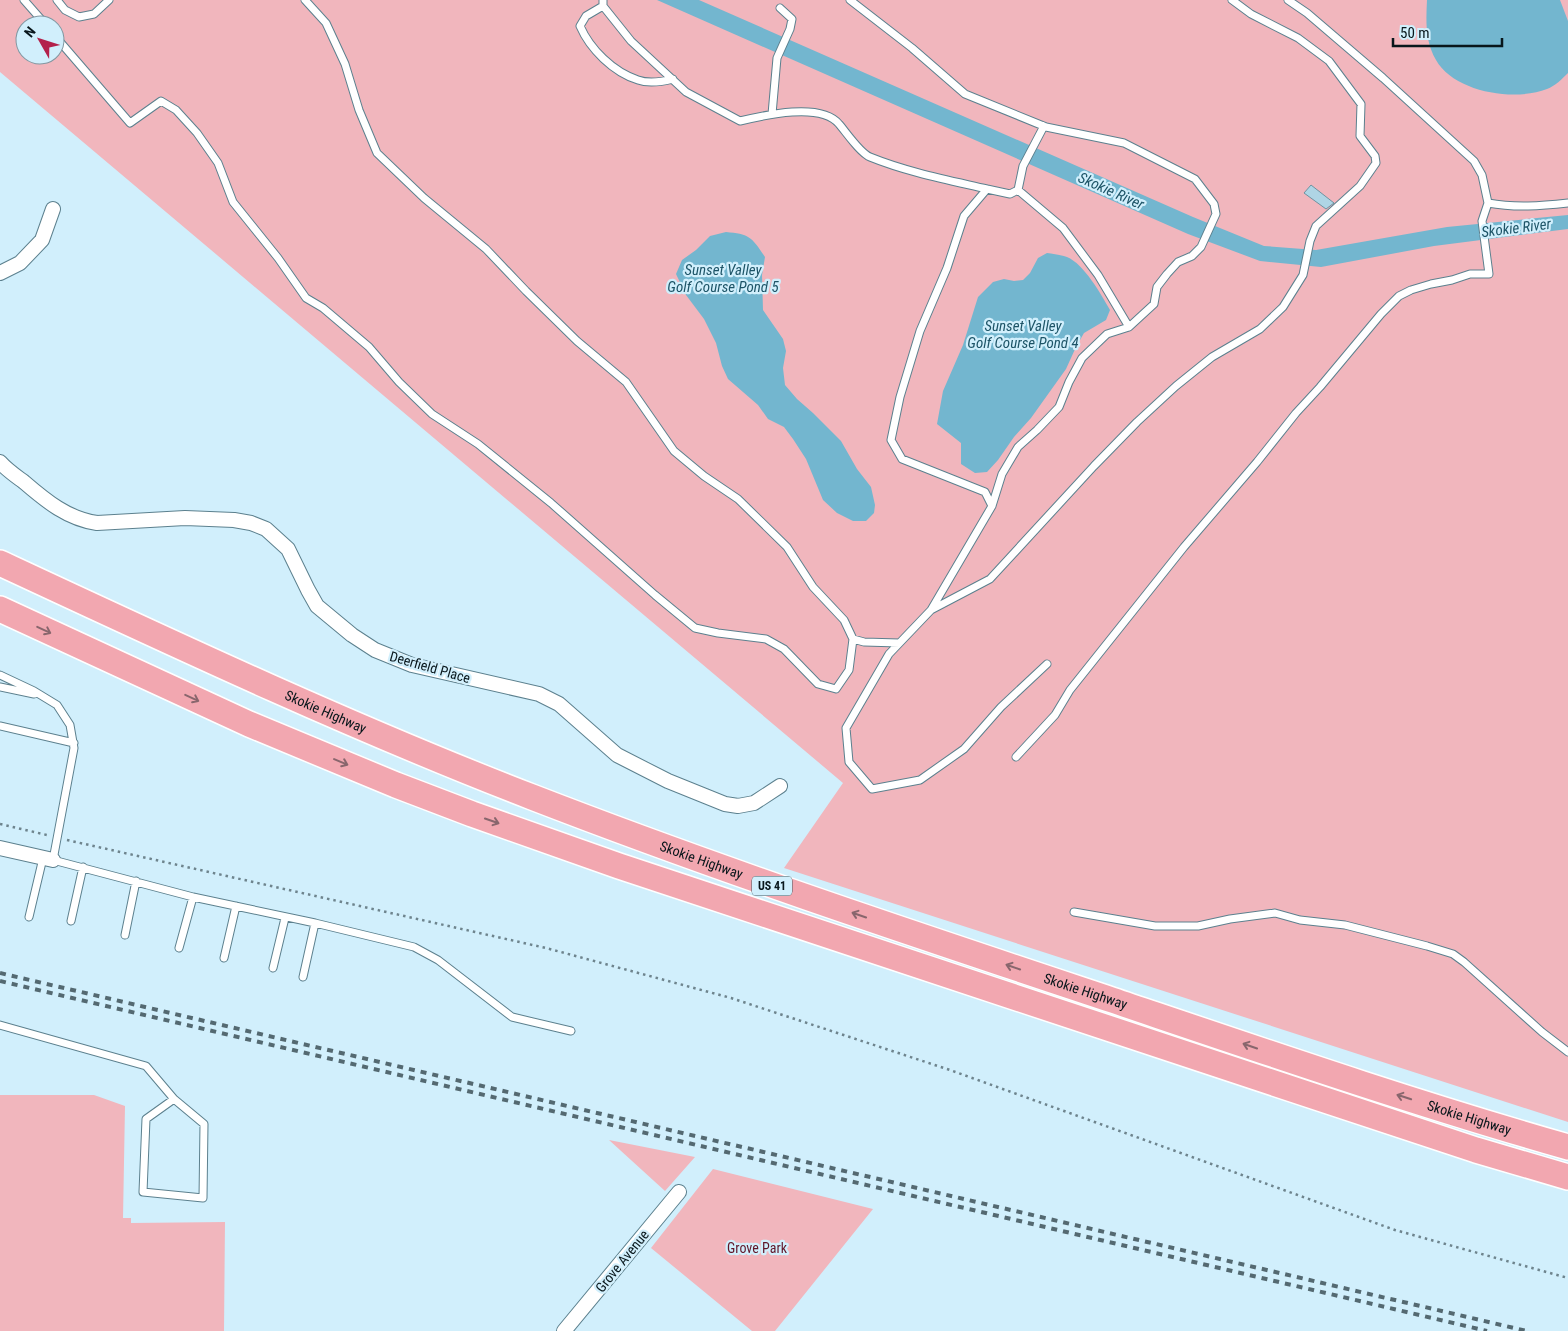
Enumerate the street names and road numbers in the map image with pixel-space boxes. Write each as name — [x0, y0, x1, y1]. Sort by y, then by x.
street label: Deerfield Place — [388, 648, 472, 686]
street label: Skokie Highway — [283, 687, 369, 736]
street label: Skokie Highway — [658, 838, 745, 882]
road number: US 41 — [752, 876, 792, 896]
street label: Skokie Highway — [1042, 970, 1130, 1013]
street label: Skokie Highway — [1425, 1097, 1513, 1138]
street label: Grove Avenue — [592, 1226, 652, 1295]

